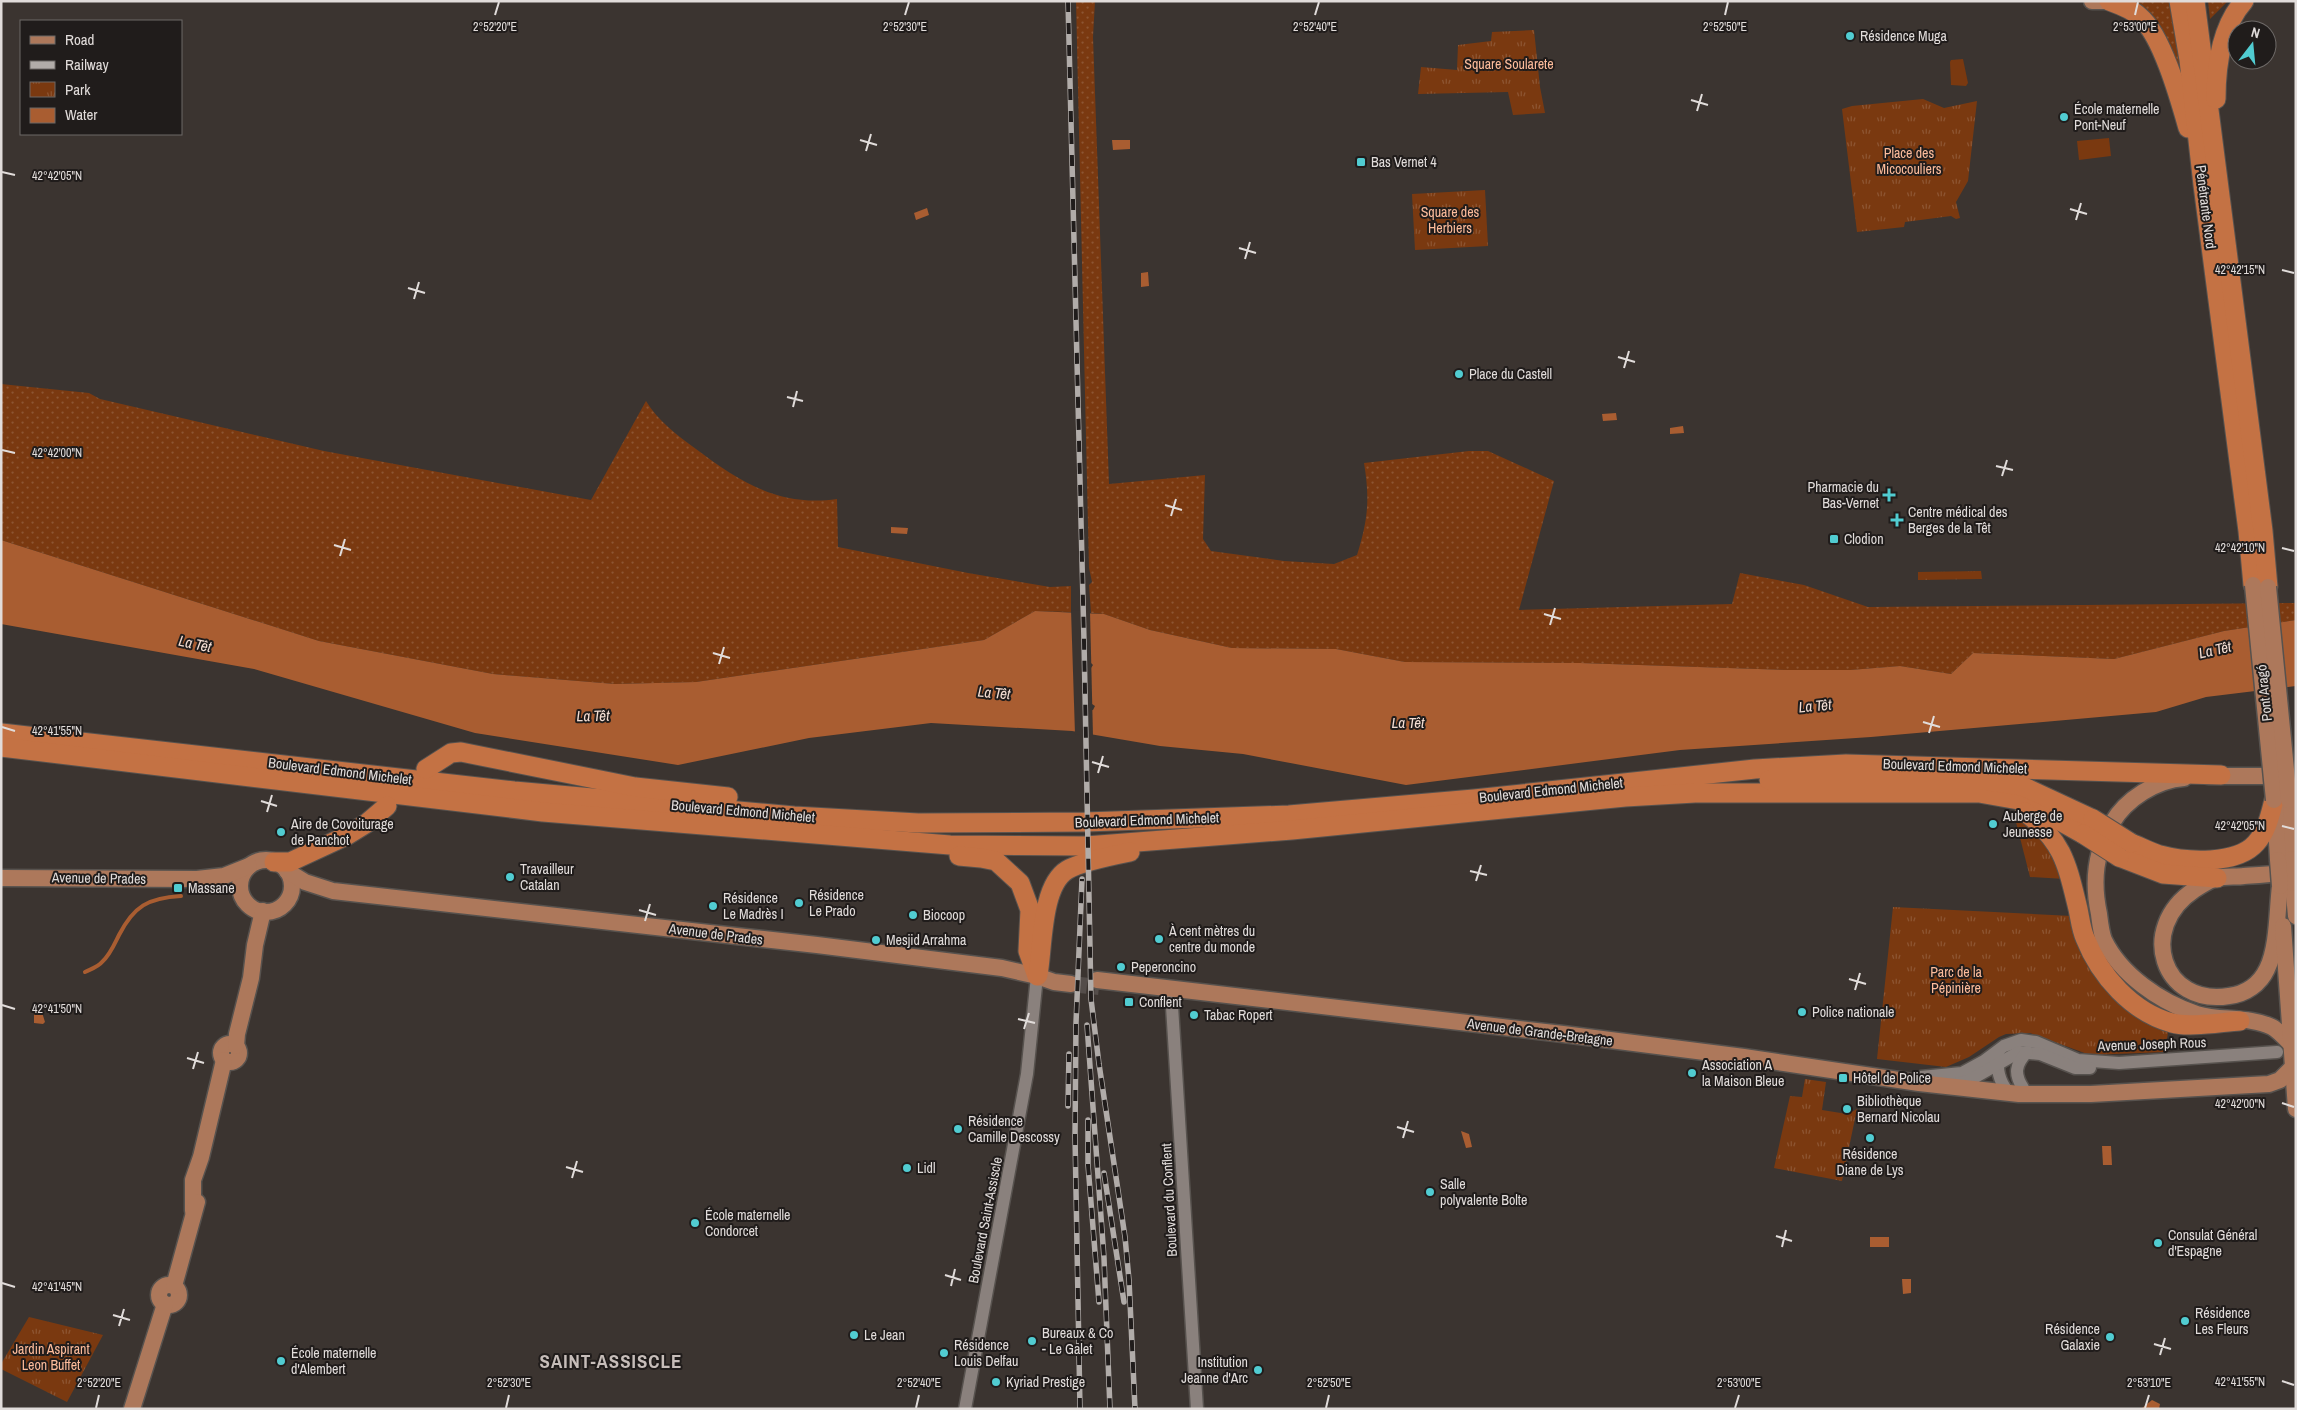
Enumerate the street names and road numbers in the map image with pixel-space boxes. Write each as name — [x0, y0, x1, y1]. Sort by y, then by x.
street label: Pénétrante Nord — [2192, 164, 2220, 250]
street label: Pont Aragó — [2252, 664, 2276, 722]
street label: Boulevard Edmond Michelet — [267, 753, 413, 789]
street label: Boulevard Edmond Michelet — [1883, 754, 2027, 778]
street label: Boulevard Edmond Michelet — [1478, 774, 1624, 806]
street label: Boulevard Edmond Michelet — [670, 796, 816, 826]
street label: Boulevard Edmond Michelet — [1075, 808, 1219, 832]
street label: Avenue de Prades — [51, 868, 147, 888]
street label: Avenue de Prades — [667, 919, 764, 949]
street label: Avenue de Grande-Bretagne — [1465, 1014, 1614, 1050]
street label: Avenue Joseph Rous — [2096, 1033, 2207, 1055]
street label: Boulevard du Conflent — [1157, 1143, 1181, 1257]
street label: Boulevard Saint-Assiscle — [964, 1155, 1006, 1285]

